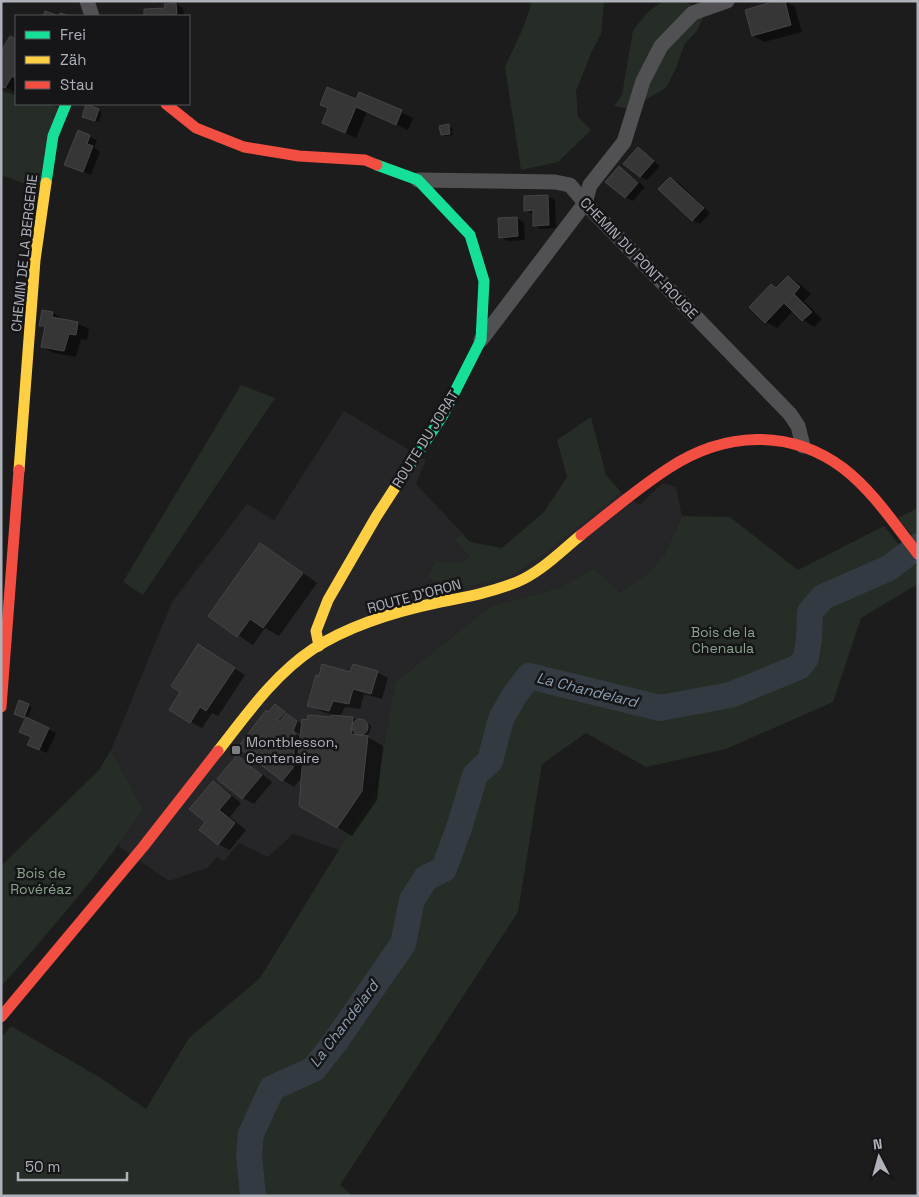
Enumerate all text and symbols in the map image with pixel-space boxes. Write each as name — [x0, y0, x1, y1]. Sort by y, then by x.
legend — [15, 15, 190, 105]
text: Frei — [60, 25, 86, 44]
text: Zäh — [60, 50, 86, 69]
text: Stau — [60, 75, 94, 94]
street label: CHEMIN DE LA BERGERIE — [7, 173, 41, 333]
street label: CHEMIN DU PONT-ROUGE — [576, 194, 702, 323]
street label: ROUTE DU JORAT — [388, 387, 462, 491]
street label: ROUTE D'ORON — [365, 575, 463, 617]
park label: Bois de la Chenaula — [691, 623, 755, 657]
water label: La Chandelard — [535, 668, 642, 712]
place label: Montblesson, Centenaire — [246, 733, 338, 767]
marker: Montblesson, Centenaire — [230, 744, 242, 756]
park label: Bois de Rovéréaz — [10, 864, 72, 898]
water label: La Chandelard — [305, 975, 384, 1071]
north arrow — [854, 1132, 904, 1182]
text: N — [872, 1135, 883, 1154]
scale bar — [18, 1150, 126, 1182]
text: 50 m — [25, 1157, 60, 1176]

